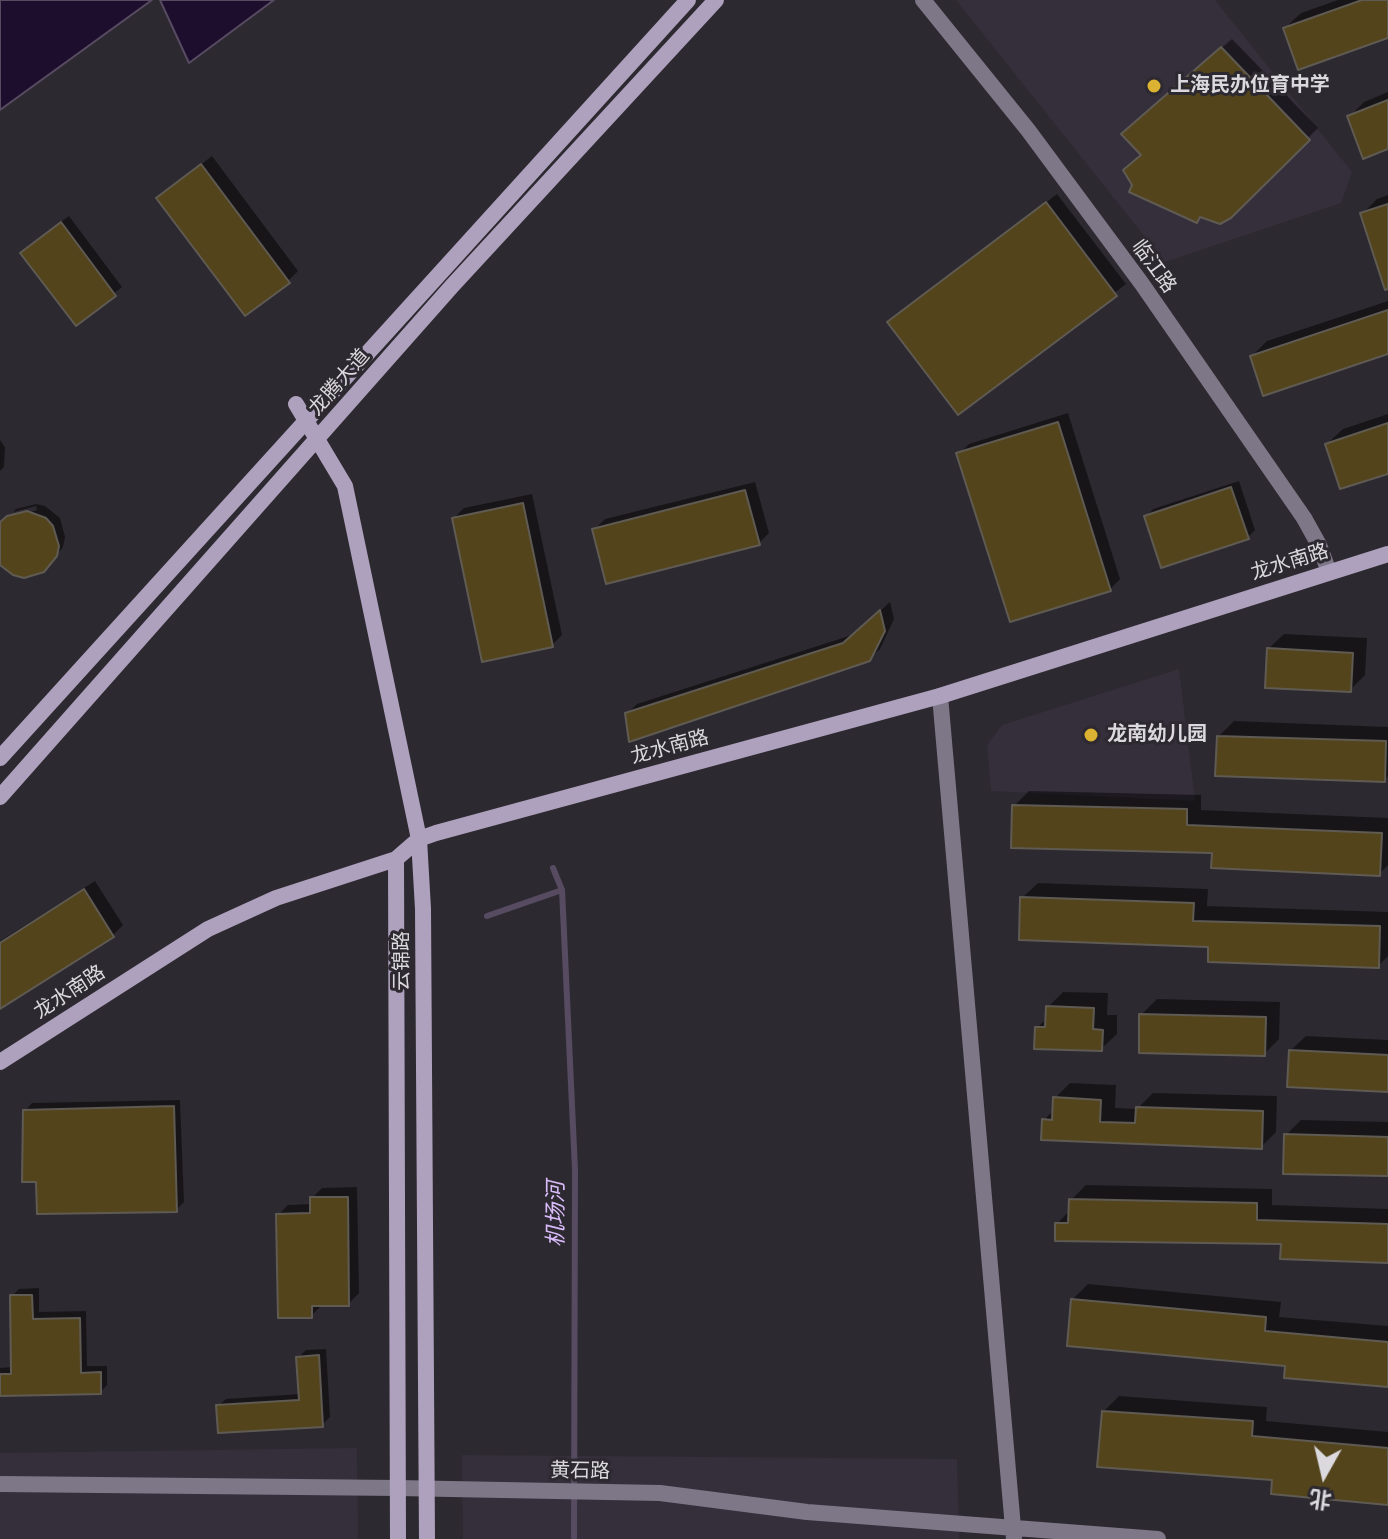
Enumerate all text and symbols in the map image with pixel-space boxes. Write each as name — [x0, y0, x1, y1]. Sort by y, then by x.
place label: 上海民办位育中学 — [1170, 74, 1330, 98]
marker: 上海民办位育中学 — [1145, 77, 1163, 95]
street label: 临江路 — [1126, 236, 1180, 298]
street label: 龙腾大道 — [305, 345, 375, 421]
street label: 龙水南路 — [1248, 540, 1332, 586]
place label: 龙南幼儿园 — [1107, 723, 1207, 747]
street label: 龙水南路 — [628, 726, 712, 770]
marker: 龙南幼儿园 — [1082, 726, 1100, 744]
street label: 云锦路 — [391, 931, 415, 991]
street label: 龙水南路 — [30, 961, 110, 1025]
water label: 机场河 — [544, 1181, 570, 1247]
north arrow — [1284, 1435, 1364, 1515]
street label: 黄石路 — [550, 1459, 610, 1485]
text: 北 — [1308, 1485, 1333, 1513]

